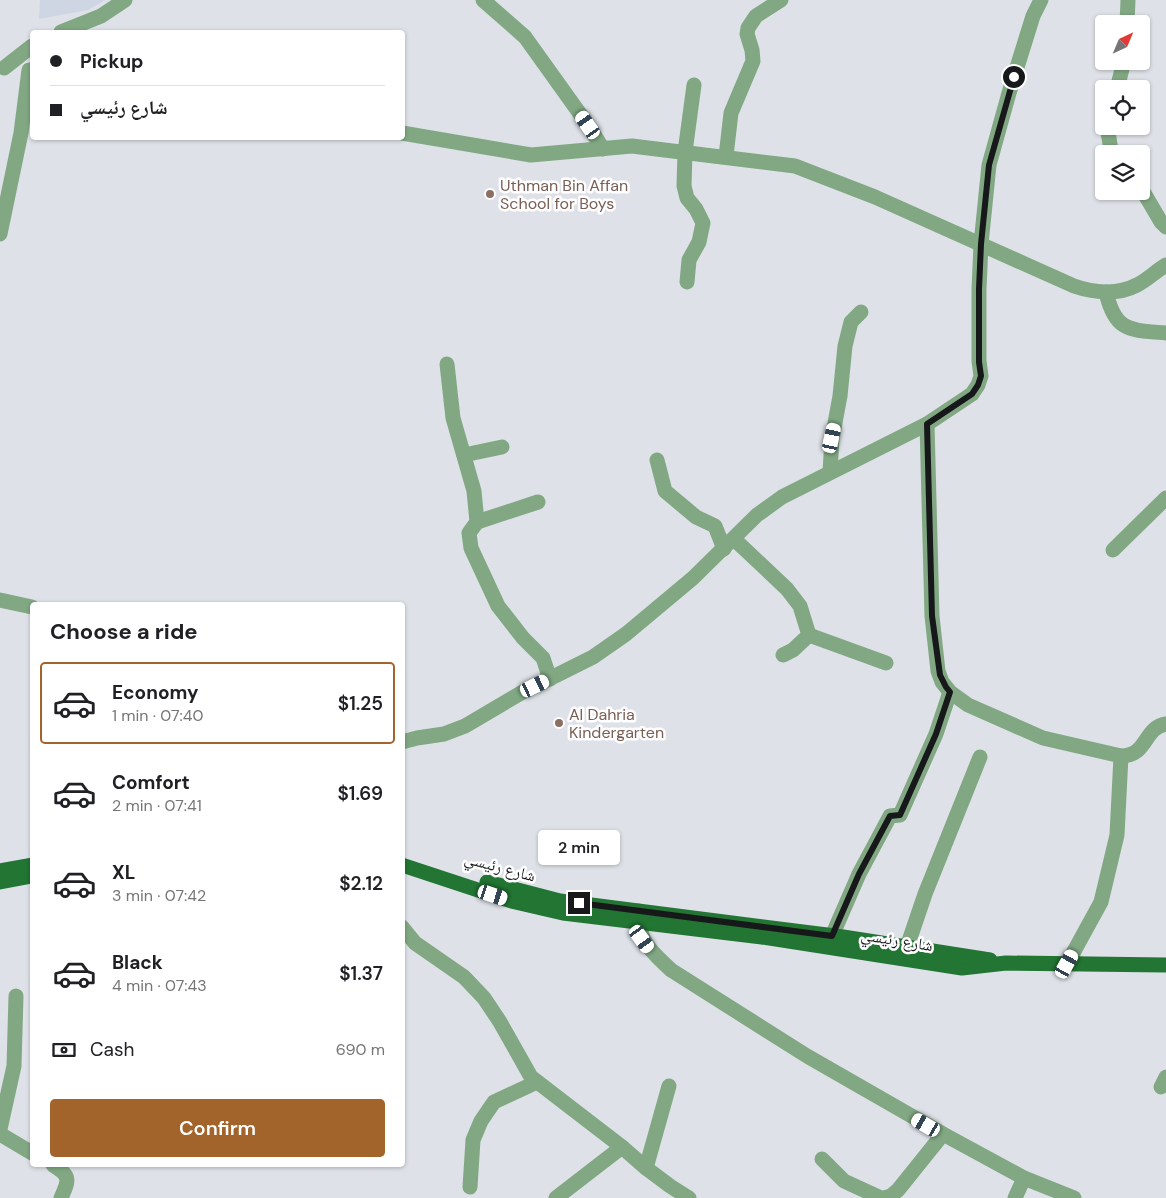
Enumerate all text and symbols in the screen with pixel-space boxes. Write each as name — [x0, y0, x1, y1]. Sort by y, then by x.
north arrow — [1095, 15, 1150, 70]
map controls — [1095, 15, 1150, 200]
text: Pickup — [80, 49, 144, 74]
route start — [1003, 66, 1025, 88]
button: locate — [1095, 80, 1150, 135]
text: شارع رئيسي — [80, 95, 167, 120]
car — [573, 108, 602, 142]
button: layers — [1095, 145, 1150, 200]
place label: Uthman Bin Affan School for Boys — [500, 175, 628, 214]
marker: Uthman Bin Affan School for Boys — [484, 188, 496, 200]
car — [821, 422, 842, 454]
text: Choose a ride — [50, 617, 198, 646]
car — [518, 673, 551, 699]
text: Economy — [112, 680, 199, 705]
icon: car — [52, 681, 97, 726]
text: $1.25 — [338, 691, 383, 716]
place label: Al Dahria Kindergarten — [569, 704, 664, 743]
text: 1 min · 07:40 — [112, 705, 203, 726]
marker: Al Dahria Kindergarten — [553, 717, 565, 729]
text: Comfort — [112, 770, 190, 795]
icon: car — [52, 771, 97, 816]
text: $1.69 — [337, 781, 383, 806]
text: 2 min · 07:41 — [112, 795, 202, 816]
callout: 2 min — [538, 830, 620, 866]
text: 2 min — [558, 837, 600, 858]
street label: شارع رئيسي — [462, 847, 538, 889]
text: XL — [112, 860, 135, 885]
icon: car — [52, 861, 97, 906]
text: $2.12 — [339, 871, 383, 896]
car — [476, 883, 509, 907]
text: 3 min · 07:42 — [112, 885, 206, 906]
route end — [568, 892, 590, 914]
car — [627, 922, 656, 956]
street label: شارع رئيسي — [859, 924, 935, 958]
car — [1053, 947, 1080, 981]
text: Black — [112, 950, 163, 975]
icon: car — [52, 951, 97, 996]
text: $1.37 — [339, 961, 383, 986]
text: 4 min · 07:43 — [112, 975, 207, 996]
icon: cash — [50, 1036, 78, 1064]
text: Cash — [90, 1037, 134, 1062]
text: 690 m — [336, 1039, 385, 1060]
button: Confirm — [50, 1099, 385, 1157]
car — [909, 1111, 942, 1139]

